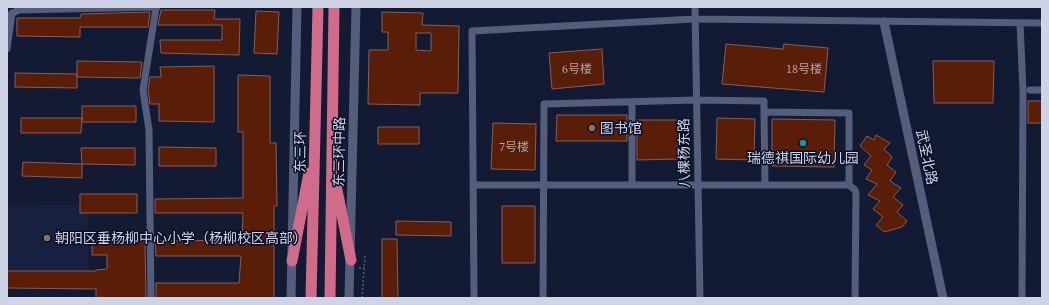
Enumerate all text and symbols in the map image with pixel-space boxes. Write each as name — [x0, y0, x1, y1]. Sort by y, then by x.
house number: 6号楼 — [562, 61, 592, 77]
house number: 18号楼 — [786, 61, 822, 77]
street label: 东三环中路 — [328, 117, 350, 187]
place label: 图书馆 — [600, 118, 642, 138]
street label: 八棵杨东路 — [673, 118, 695, 188]
marker: 图书馆 — [587, 123, 597, 133]
street label: 武圣北路 — [911, 128, 943, 186]
street label: 东三环 — [290, 131, 310, 173]
marker: 瑞德祺国际幼儿园 — [798, 138, 808, 148]
house number: 7号楼 — [499, 139, 529, 155]
place label: 瑞德祺国际幼儿园 — [747, 148, 859, 168]
place label: 朝阳区垂杨柳中心小学（杨柳校区高部） — [55, 228, 307, 248]
marker: 朝阳区垂杨柳中心小学（杨柳校区高部） — [42, 233, 52, 243]

